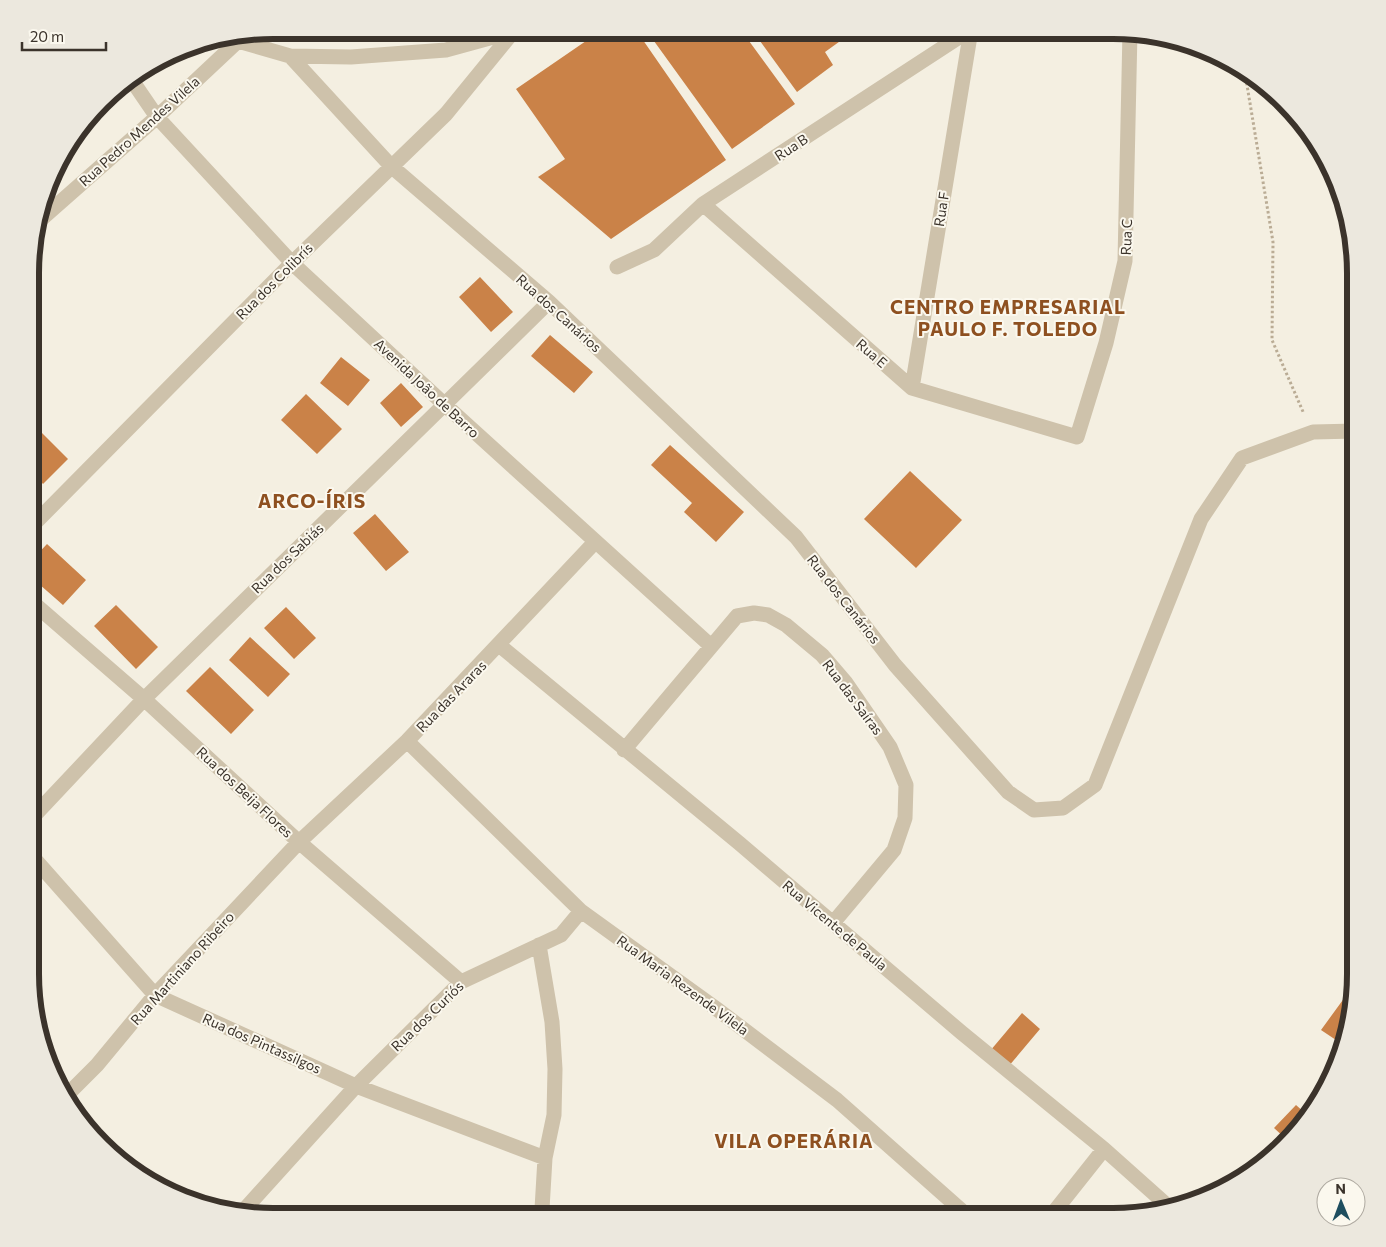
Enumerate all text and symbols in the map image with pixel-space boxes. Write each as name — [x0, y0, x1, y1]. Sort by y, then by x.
scale bar — [22, 20, 106, 52]
text: 20 m — [30, 27, 64, 45]
street label: Rua Pedro Mendes Vilela — [75, 73, 203, 189]
street label: Rua B — [771, 130, 811, 164]
street label: Rua F — [930, 190, 952, 228]
street label: Rua C — [1117, 218, 1135, 256]
street label: Rua dos Colibrís — [232, 239, 316, 323]
street label: Rua dos Canários — [513, 270, 605, 356]
district label: CENTRO EMPRESARIAL PAULO F. TOLEDO — [890, 295, 1126, 340]
street label: Avenida João de Barro — [371, 335, 483, 441]
street label: Rua E — [853, 335, 891, 371]
district label: ARCO-ÍRIS — [258, 489, 366, 512]
street label: Rua dos Sabiás — [247, 519, 327, 597]
street label: Rua dos Canários — [804, 551, 884, 647]
street label: Rua das Saíras — [819, 656, 887, 738]
street label: Rua das Araras — [413, 657, 489, 735]
street label: Rua dos Beija Flores — [193, 743, 297, 841]
street label: Rua Vicente de Paula — [779, 876, 891, 974]
street label: Rua Martiniano Ribeiro — [127, 908, 237, 1028]
street label: Rua Maria Rezende Vilela — [614, 931, 752, 1039]
street label: Rua dos Curiós — [387, 977, 467, 1055]
street label: Rua dos Pintassilgos — [200, 1009, 324, 1077]
district label: VILA OPERÁRIA — [714, 1129, 874, 1152]
north arrow — [1316, 1177, 1366, 1227]
text: N — [1335, 1180, 1346, 1197]

